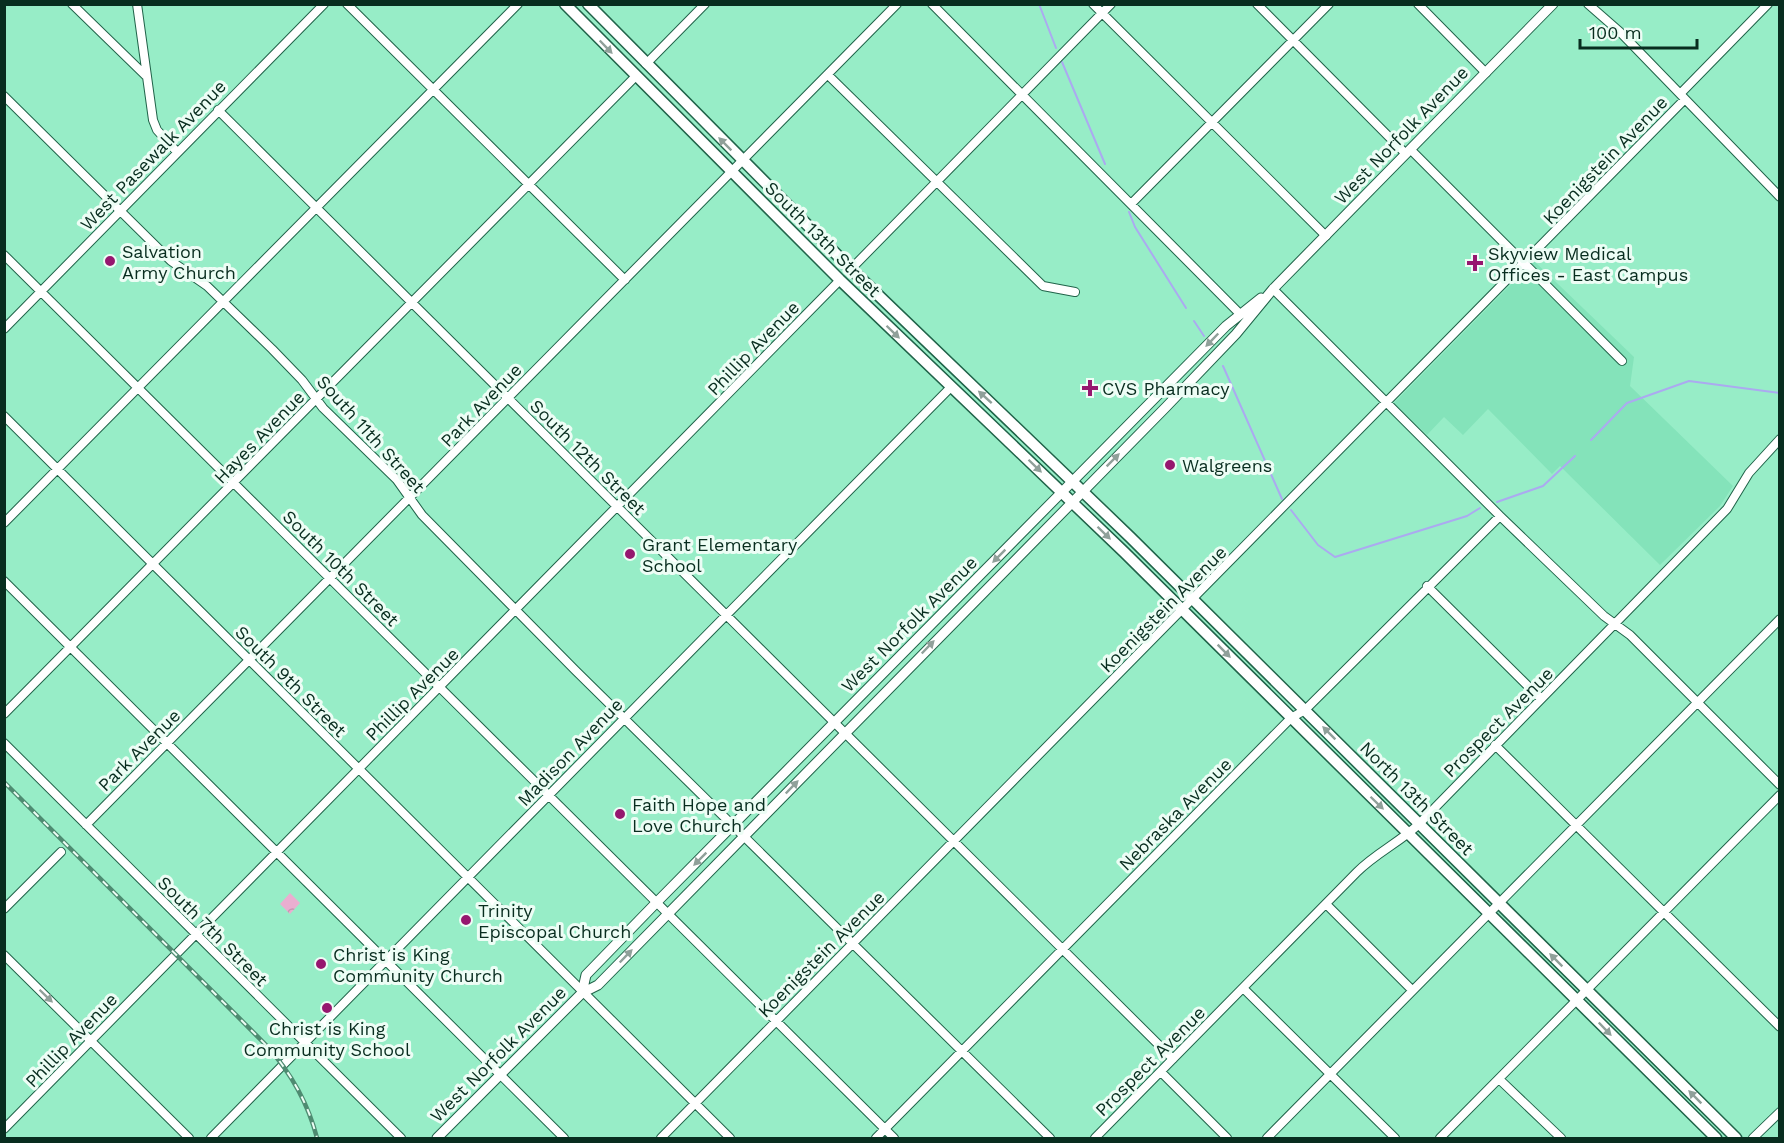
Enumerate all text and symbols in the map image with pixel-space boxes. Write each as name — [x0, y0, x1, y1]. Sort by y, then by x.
scale bar — [1580, 12, 1697, 50]
text: 100 m — [1589, 22, 1642, 43]
one-way arrow — [599, 39, 613, 54]
street label: West Norfolk Avenue — [1330, 62, 1472, 208]
street label: West Pasewalk Avenue — [76, 76, 230, 234]
street label: Koenigstein Avenue — [1538, 92, 1672, 228]
one-way arrow — [719, 138, 733, 152]
street label: South 13th Street — [761, 177, 885, 301]
place label: Salvation Army Church — [122, 241, 236, 283]
place label: Skyview Medical Offices - East Campus — [1488, 243, 1688, 285]
marker: Salvation Army Church — [103, 254, 117, 268]
marker: Skyview Medical Offices - East Campus — [1466, 254, 1484, 272]
street label: Phillip Avenue — [703, 296, 803, 400]
one-way arrow — [886, 325, 901, 339]
one-way arrow — [1206, 333, 1220, 347]
street label: Park Avenue — [436, 359, 526, 451]
street label: South 11th Street — [313, 371, 430, 497]
place label: CVS Pharmacy — [1102, 378, 1230, 399]
marker: CVS Pharmacy — [1083, 381, 1097, 395]
street label: Hayes Avenue — [209, 386, 309, 488]
one-way arrow — [978, 390, 993, 404]
street label: South 12th Street — [526, 395, 650, 519]
one-way arrow — [1106, 453, 1120, 467]
place label: Walgreens — [1182, 455, 1272, 476]
marker: Walgreens — [1163, 458, 1177, 472]
one-way arrow — [1028, 459, 1043, 473]
street label: South 10th Street — [279, 506, 404, 631]
one-way arrow — [1097, 526, 1112, 540]
place label: Grant Elementary School — [642, 534, 798, 576]
street label: Koenigstein Avenue — [1095, 541, 1231, 677]
marker: Grant Elementary School — [623, 547, 637, 561]
one-way arrow — [992, 549, 1006, 564]
street label: West Norfolk Avenue — [837, 552, 981, 696]
street label: South 9th Street — [231, 621, 351, 741]
one-way arrow — [921, 640, 935, 655]
street label: Phillip Avenue — [361, 643, 463, 745]
one-way arrow — [1216, 644, 1231, 658]
street label: Prospect Avenue — [1439, 663, 1557, 781]
street label: Madison Avenue — [513, 694, 627, 810]
street label: Park Avenue — [94, 705, 184, 795]
one-way arrow — [1322, 727, 1336, 741]
street label: North 13th Street — [1356, 737, 1478, 859]
street label: Nebraska Avenue — [1114, 753, 1236, 875]
one-way arrow — [785, 779, 799, 794]
place label: Faith Hope and Love Church — [632, 794, 766, 836]
one-way arrow — [1369, 796, 1383, 810]
marker: Faith Hope and Love Church — [613, 807, 627, 821]
one-way arrow — [693, 852, 707, 867]
street label: South 7th Street — [154, 872, 273, 991]
street label: Koenigstein Avenue — [753, 886, 889, 1022]
place label: Trinity Episcopal Church — [478, 900, 631, 942]
marker: Trinity Episcopal Church — [459, 913, 473, 927]
place label: Christ is King Community Church — [333, 944, 503, 986]
one-way arrow — [619, 949, 633, 964]
one-way arrow — [1550, 953, 1564, 967]
marker: Christ is King Community Church — [314, 957, 328, 971]
street label: West Norfolk Avenue — [426, 982, 570, 1126]
street label: Phillip Avenue — [21, 988, 121, 1092]
one-way arrow — [38, 989, 52, 1003]
marker: Christ is King Community School — [320, 1001, 334, 1015]
street label: Prospect Avenue — [1091, 1002, 1209, 1120]
place label: Christ is King Community School — [244, 1018, 411, 1060]
one-way arrow — [1598, 1021, 1612, 1035]
one-way arrow — [1687, 1090, 1702, 1104]

